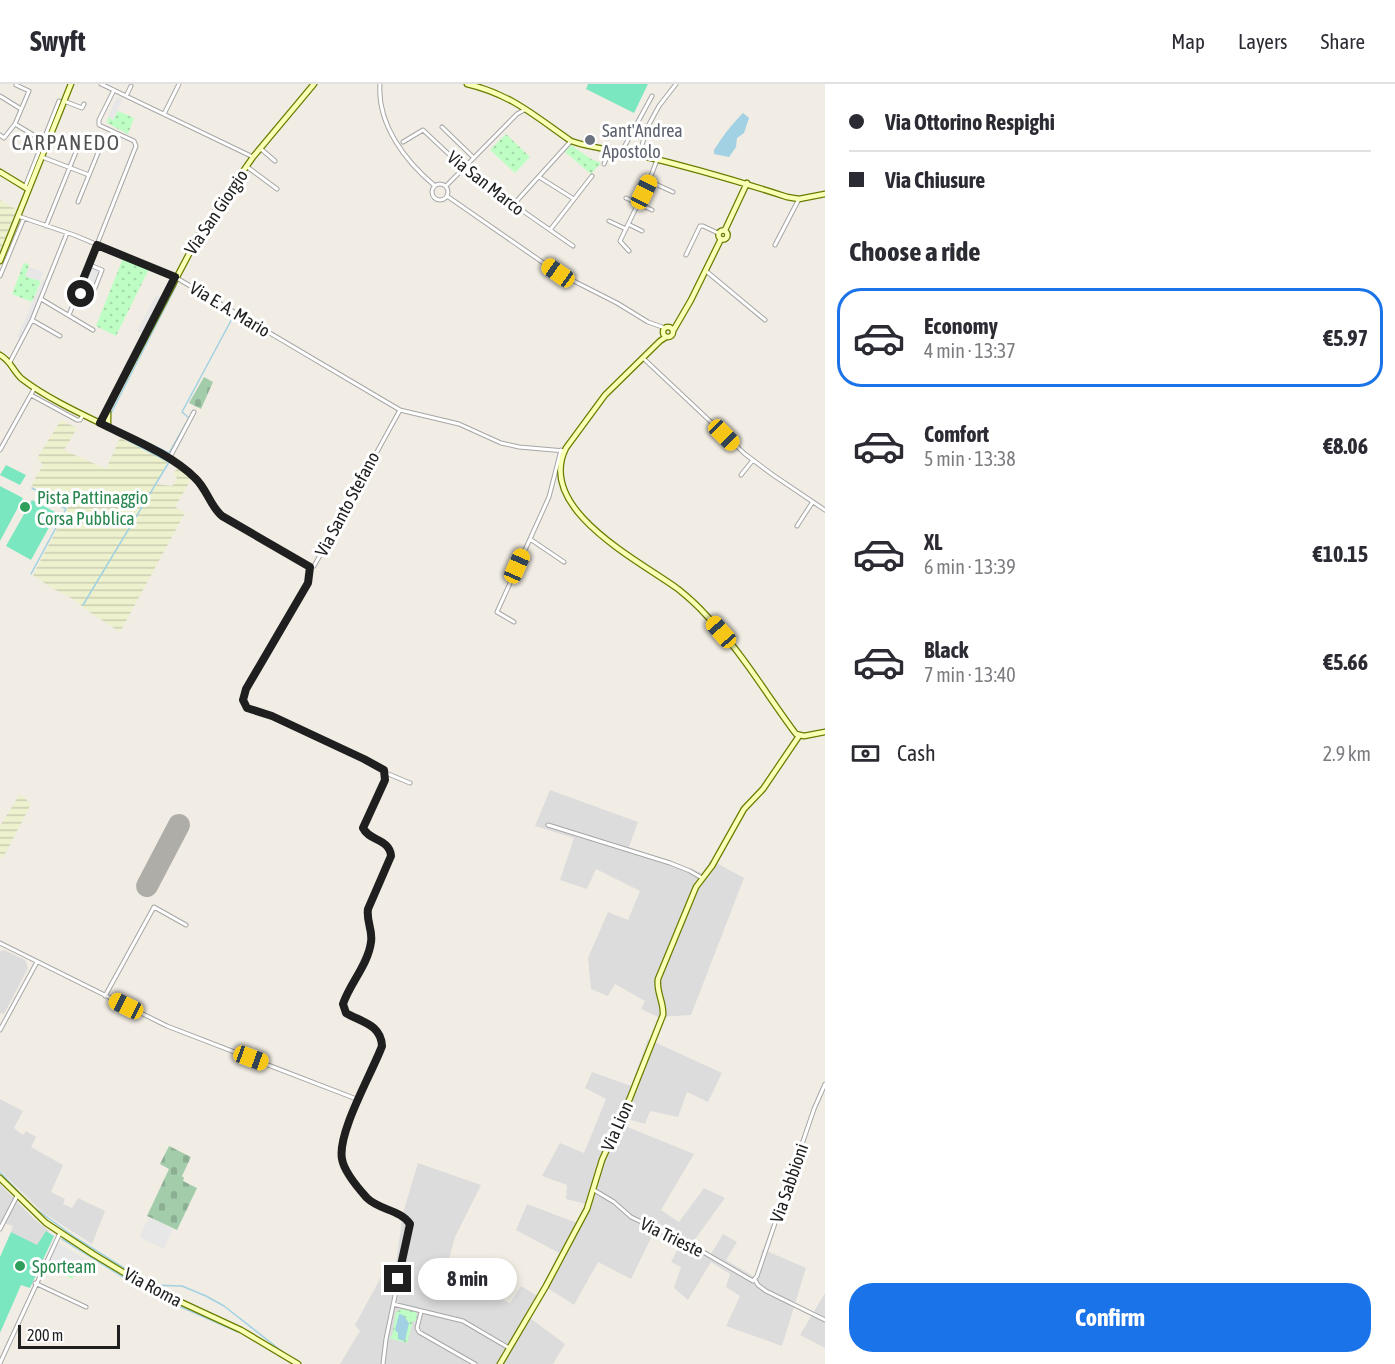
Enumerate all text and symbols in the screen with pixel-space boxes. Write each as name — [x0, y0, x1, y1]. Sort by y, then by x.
text: Swyft — [30, 25, 86, 57]
text: Map — [1171, 29, 1205, 53]
text: Layers — [1238, 29, 1288, 53]
text: Share — [1321, 29, 1365, 53]
text: Via Ottorino Respighi — [885, 109, 1055, 135]
place label: Sant'Andrea Apostolo — [602, 120, 683, 162]
district label: CARPANEDO — [12, 130, 120, 154]
marker: Sant'Andrea Apostolo — [583, 133, 597, 147]
street label: Via San Marco — [443, 146, 529, 220]
street label: Via San Giorgio — [180, 165, 252, 259]
text: Via Chiusure — [885, 167, 985, 193]
car — [628, 172, 660, 212]
text: Choose a ride — [849, 236, 981, 267]
car — [538, 255, 578, 291]
street label: Via E. A. Mario — [186, 277, 274, 341]
route start — [67, 280, 94, 307]
icon: car — [852, 311, 906, 365]
text: Economy — [924, 313, 998, 339]
text: €5.97 — [1323, 325, 1368, 351]
text: 4 min · 13:37 — [924, 339, 1016, 362]
car — [705, 416, 743, 454]
icon: car — [852, 419, 906, 473]
text: Comfort — [924, 421, 989, 447]
text: €8.06 — [1323, 433, 1368, 459]
text: 5 min · 13:38 — [924, 447, 1016, 470]
street label: Via Santo Stefano — [311, 448, 383, 560]
place label: Pista Pattinaggio Corsa Pubblica — [37, 487, 148, 529]
marker: Pista Pattinaggio Corsa Pubblica — [18, 500, 32, 514]
icon: car — [852, 527, 906, 581]
text: XL — [924, 529, 942, 555]
text: €10.15 — [1313, 541, 1368, 567]
car — [501, 546, 533, 586]
text: 6 min · 13:39 — [924, 555, 1016, 578]
car — [702, 613, 740, 651]
icon: car — [852, 635, 906, 689]
text: Black — [924, 637, 968, 663]
text: €5.66 — [1323, 649, 1368, 675]
text: 7 min · 13:40 — [924, 663, 1016, 686]
icon: cash — [849, 737, 882, 770]
text: Cash — [897, 740, 936, 766]
text: 2.9 km — [1323, 742, 1371, 765]
car — [106, 990, 146, 1022]
car — [231, 1043, 271, 1073]
street label: Via Lion — [597, 1098, 637, 1154]
street label: Via Sabbioni — [766, 1141, 812, 1225]
street label: Via Trieste — [637, 1213, 707, 1261]
place label: Sporteam — [32, 1256, 96, 1277]
callout: 8 min — [419, 1258, 518, 1300]
marker: Sporteam — [13, 1259, 27, 1273]
street label: Via Roma — [120, 1263, 186, 1311]
route end — [384, 1265, 411, 1292]
text: 8 min — [447, 1267, 488, 1290]
button: Confirm — [849, 1283, 1371, 1352]
scale bar — [18, 1322, 120, 1350]
text: 200 m — [27, 1326, 63, 1344]

